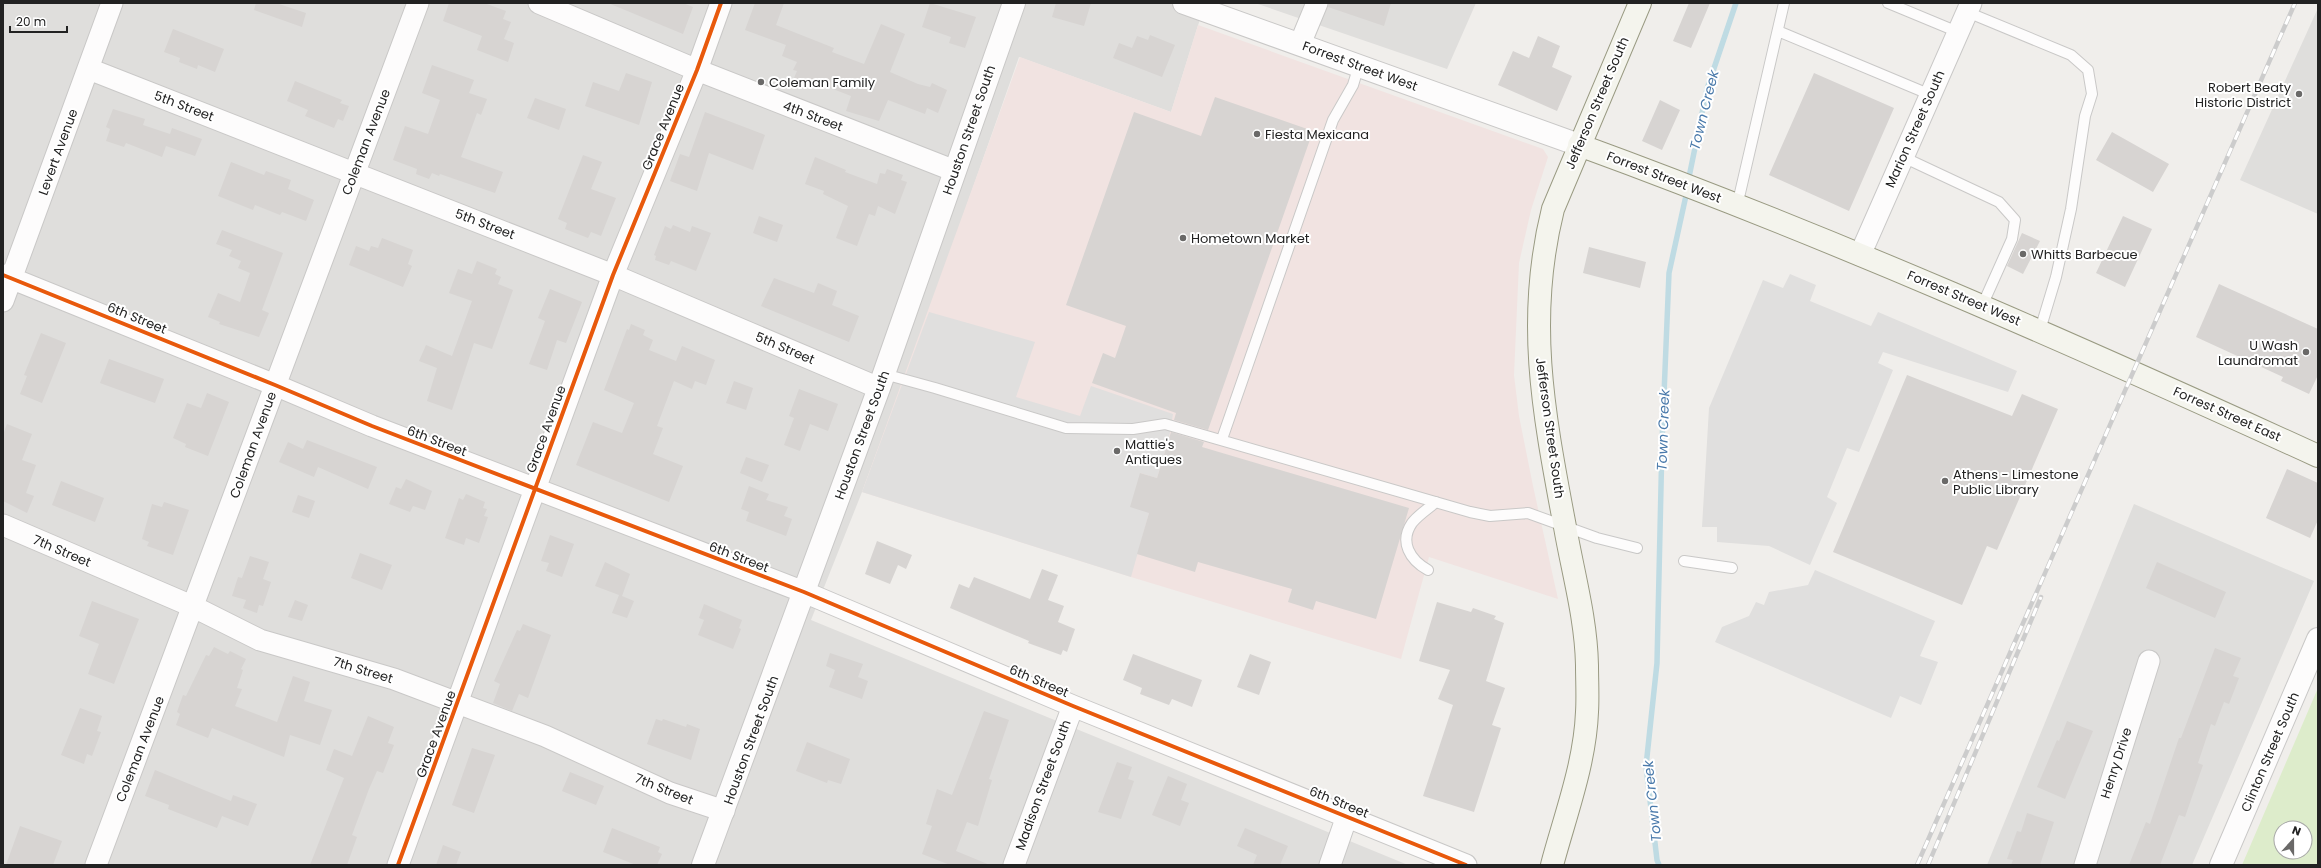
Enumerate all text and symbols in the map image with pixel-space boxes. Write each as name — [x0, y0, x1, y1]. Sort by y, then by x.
scale bar — [10, 8, 67, 34]
text: 20 m — [16, 13, 46, 30]
street label: Jefferson Street South — [1560, 34, 1634, 172]
street label: Forrest Street West — [1300, 36, 1421, 96]
street label: Houston Street South — [938, 63, 1000, 197]
water label: Town Creek — [1684, 67, 1724, 152]
street label: Marion Street South — [1880, 67, 1950, 191]
place label: Coleman Family — [769, 73, 876, 92]
marker: Coleman Family — [756, 77, 766, 87]
place label: Robert Beaty Historic District — [2195, 78, 2292, 112]
street label: Grace Avenue — [637, 81, 689, 173]
street label: 5th Street — [151, 86, 217, 126]
street label: Coleman Avenue — [337, 86, 395, 198]
marker: Robert Beaty Historic District — [2294, 89, 2304, 99]
street label: 4th Street — [780, 96, 846, 136]
street label: Levert Avenue — [34, 106, 82, 198]
place label: Fiesta Mexicana — [1265, 125, 1369, 144]
marker: Fiesta Mexicana — [1252, 129, 1262, 139]
street label: Forrest Street West — [1604, 146, 1724, 208]
street label: 5th Street — [452, 204, 518, 244]
place label: Hometown Market — [1191, 229, 1310, 248]
marker: Hometown Market — [1178, 233, 1188, 243]
place label: Whitts Barbecue — [2031, 245, 2138, 264]
marker: Whitts Barbecue — [2018, 249, 2028, 259]
street label: Forrest Street West — [1904, 266, 2024, 331]
street label: 6th Street — [104, 297, 170, 339]
street label: 5th Street — [752, 327, 818, 369]
place label: U Wash Laundromat — [2218, 336, 2298, 370]
marker: U Wash Laundromat — [2301, 347, 2311, 357]
street label: Jefferson Street South — [1531, 356, 1569, 500]
street label: Houston Street South — [830, 368, 894, 502]
street label: Forrest Street East — [2170, 382, 2284, 446]
street label: Grace Avenue — [521, 383, 571, 475]
water label: Town Creek — [1652, 388, 1674, 471]
street label: Coleman Avenue — [225, 389, 281, 501]
street label: 6th Street — [404, 421, 470, 461]
place label: Mattie's Antiques — [1125, 435, 1182, 469]
marker: Mattie's Antiques — [1112, 446, 1122, 456]
place label: Athens - Limestone Public Library — [1953, 465, 2079, 499]
marker: Athens - Limestone Public Library — [1940, 476, 1950, 486]
street label: 7th Street — [30, 530, 94, 572]
street label: 6th Street — [706, 537, 772, 577]
street label: 7th Street — [331, 652, 396, 688]
street label: 6th Street — [1006, 660, 1072, 702]
street label: Houston Street South — [719, 673, 783, 807]
street label: Grace Avenue — [411, 688, 461, 780]
street label: Clinton Street South — [2236, 689, 2304, 815]
street label: Coleman Avenue — [111, 693, 169, 805]
street label: Madison Street South — [1011, 717, 1075, 853]
street label: Henry Drive — [2096, 725, 2136, 801]
water label: Town Creek — [1638, 759, 1666, 843]
street label: 7th Street — [632, 769, 696, 809]
street label: 6th Street — [1306, 781, 1372, 823]
north arrow — [2273, 820, 2313, 860]
text: N — [2290, 822, 2303, 840]

